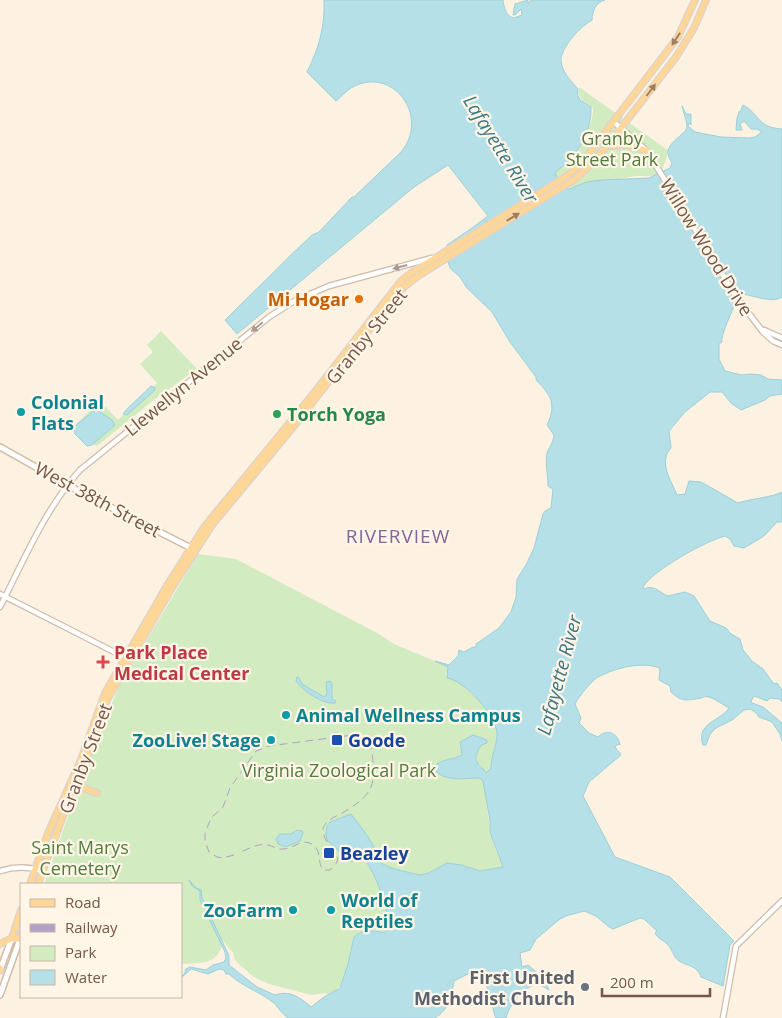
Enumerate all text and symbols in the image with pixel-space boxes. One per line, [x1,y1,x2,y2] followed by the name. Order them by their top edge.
[671,32,681,45] one-way arrow
[646,83,657,96] one-way arrow
[457,90,545,209] water label: Lafayette River
[566,126,659,171] park label: Granby Street Park
[655,174,759,320] street label: Willow Wood Drive
[506,213,519,222] one-way arrow
[392,263,407,271] one-way arrow
[320,283,412,389] street label: Granby Street
[268,287,349,311] place label: Mi Hogar
[353,293,365,305] marker: Mi Hogar
[250,321,263,332] one-way arrow
[119,331,247,441] street label: Llewellyn Avenue
[31,390,104,435] place label: Colonial Flats
[287,402,386,426] place label: Torch Yoga
[15,406,27,418] marker: Colonial Flats
[271,408,283,420] marker: Torch Yoga
[31,456,165,542] street label: West 38th Street
[346,523,450,549] district label: RIVERVIEW
[531,611,588,738] water label: Lafayette River
[114,640,249,685] place label: Park Place Medical Center
[96,655,110,669] marker: Park Place Medical Center
[53,699,117,817] street label: Granby Street
[296,703,521,727] place label: Animal Wellness Campus
[280,709,292,721] marker: Animal Wellness Campus
[133,728,261,752] place label: ZooLive! Stage
[348,728,405,752] place label: Goode
[330,733,344,747] marker: Goode
[265,734,277,746] marker: ZooLive! Stage
[242,758,437,782] park label: Virginia Zoological Park
[31,835,129,880] park label: Saint Marys Cemetery
[340,841,410,865] place label: Beazley
[322,846,336,860] marker: Beazley
[20,883,182,998] legend
[341,888,418,933] place label: World of Reptiles
[65,892,101,912] text: Road
[204,898,283,922] place label: ZooFarm
[287,904,299,916] marker: ZooFarm
[325,904,337,916] marker: World of Reptiles
[65,917,118,937] text: Railway
[65,942,96,962] text: Park
[414,965,575,1010] place label: First United Methodist Church
[602,966,710,998] scale bar
[65,967,107,987] text: Water
[610,972,654,992] text: 200 m
[579,981,591,993] marker: First United Methodist Church

